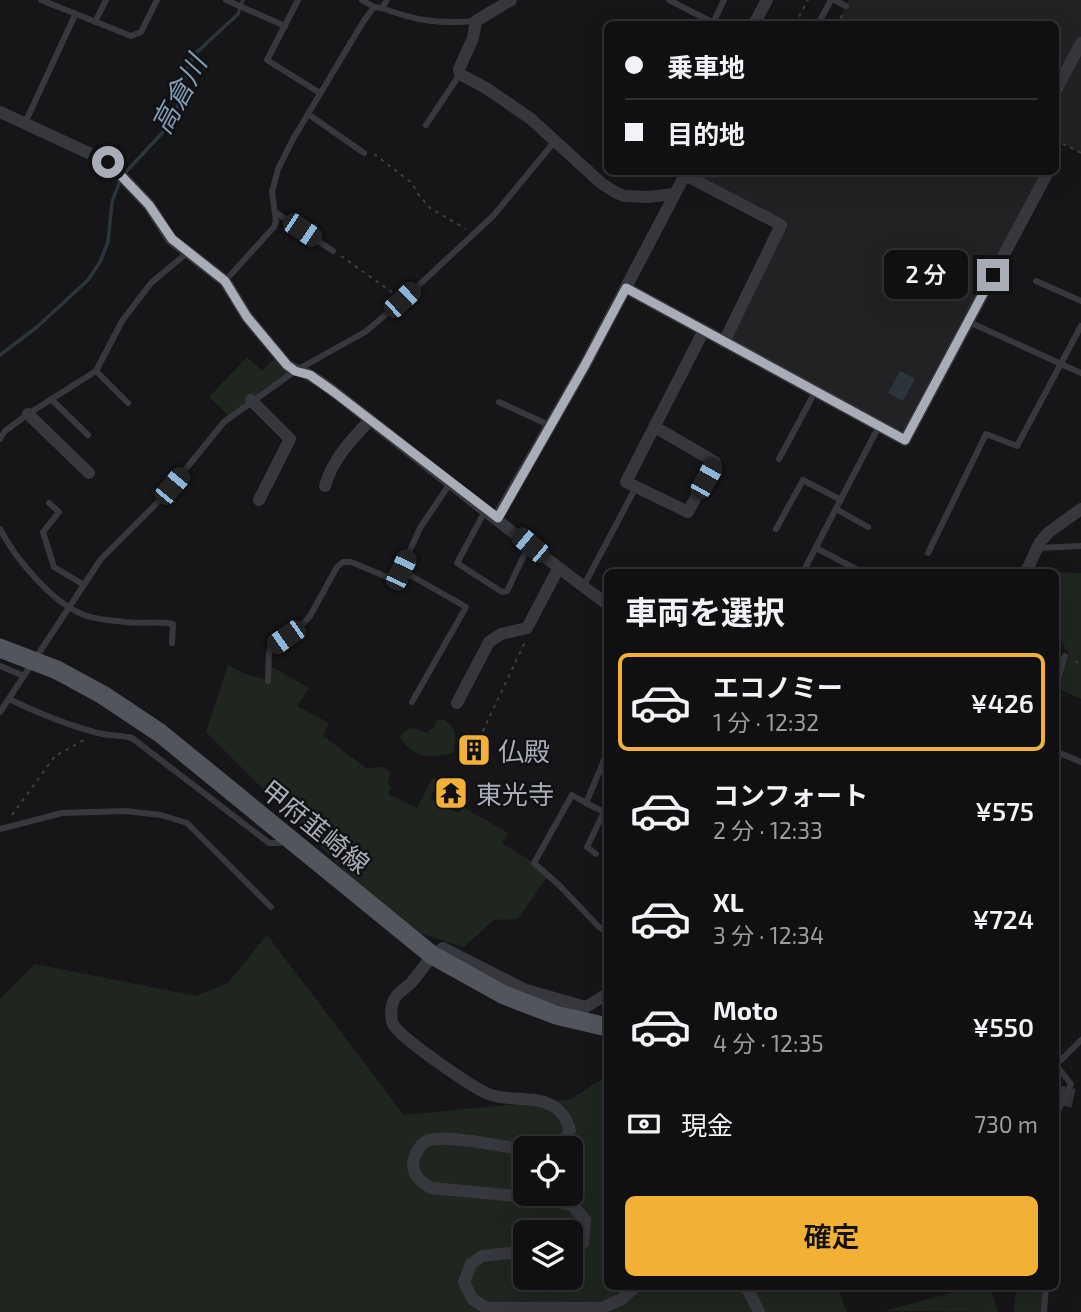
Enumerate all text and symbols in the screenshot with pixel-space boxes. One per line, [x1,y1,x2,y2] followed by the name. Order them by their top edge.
[143,46,214,139] water label: 高倉川
[667,51,745,82] text: 乗車地
[667,118,745,149] text: 目的地
[92,146,124,178] route start
[279,210,326,250] car
[884,250,968,300] callout: 2 分
[977,259,1009,291] route end
[905,260,947,288] text: 2 分
[380,278,425,322] car
[687,456,726,502] car
[151,463,194,509] car
[508,523,553,567] car
[383,547,420,593] car
[625,592,785,630] text: 車両を選択
[263,616,310,658] car
[629,671,692,734] icon: car
[713,671,843,702] text: エコノミー
[971,687,1034,718] text: ¥426
[713,708,819,736] text: 1 分 · 12:32
[455,731,493,769] building icon: 仏殿
[498,735,550,766] place label: 仏殿
[256,773,376,879] street label: 甲府韮崎線
[432,774,470,812] temple icon: 東光寺
[476,778,554,809] place label: 東光寺
[629,779,692,842] icon: car
[713,779,868,810] text: コンフォート
[975,795,1034,826] text: ¥575
[713,816,823,844] text: 2 分 · 12:33
[713,886,744,917] text: XL
[629,887,692,950] icon: car
[972,903,1034,934] text: ¥724
[713,921,824,949] text: 3 分 · 12:34
[713,994,778,1025] text: Moto
[629,995,692,1058] icon: car
[973,1011,1034,1042] text: ¥550
[713,1029,824,1057] text: 4 分 · 12:35
[625,1105,663,1143] icon: cash
[681,1109,733,1140] text: 現金
[974,1110,1038,1138] text: 730 m
[513,1136,583,1290] map controls
[513,1136,583,1206] button: locate
[625,1196,1038,1276] button: 確定
[513,1220,583,1290] button: layers

